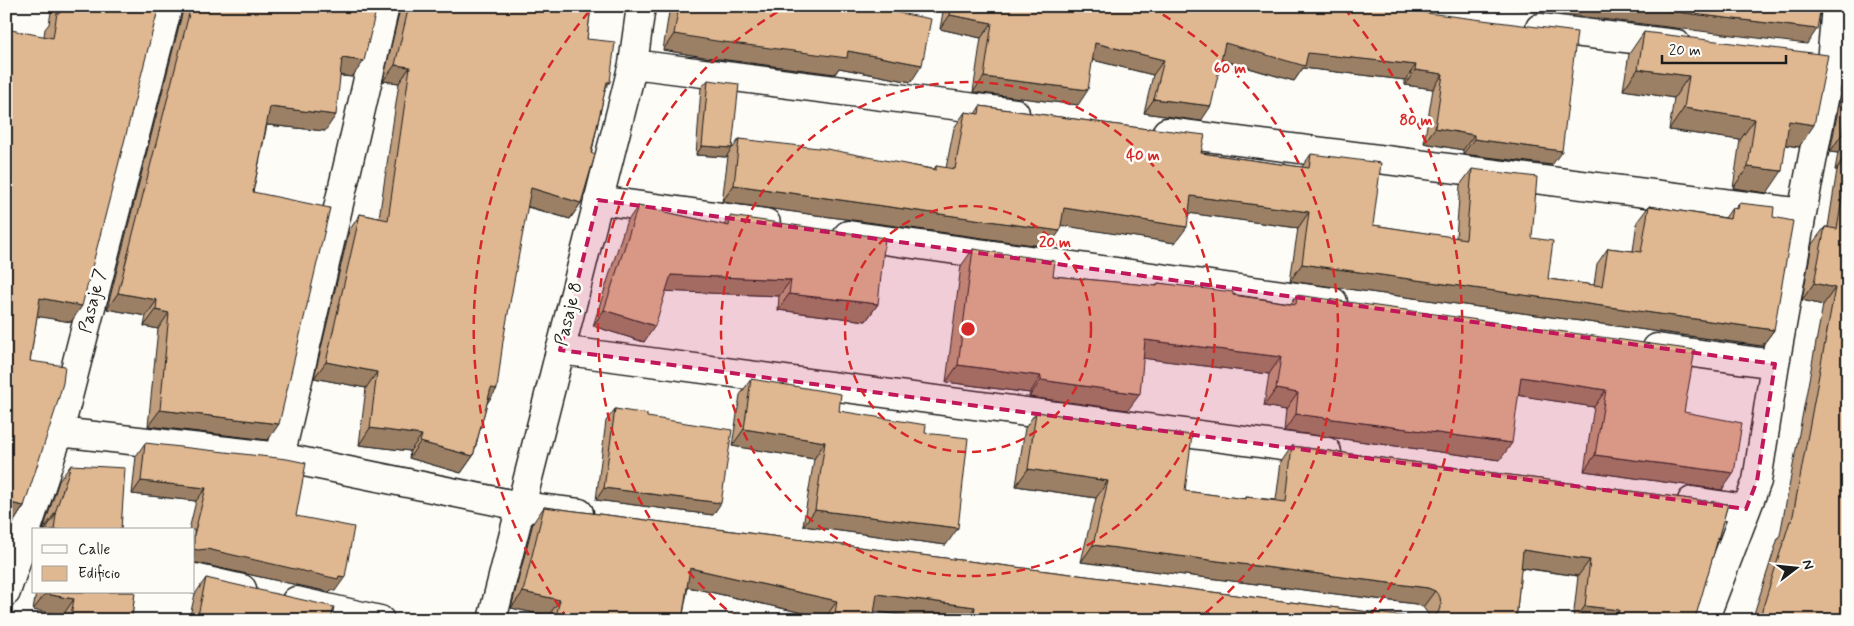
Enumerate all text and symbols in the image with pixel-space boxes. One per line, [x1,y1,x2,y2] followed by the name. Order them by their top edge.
[1662,32,1785,64] scale bar
[1669,41,1701,61] text: 20 m
[1214,59,1246,79] text: 60 m
[1399,111,1433,131] text: 80 m
[1126,146,1160,166] text: 40 m
[1039,233,1071,253] text: 20 m
[73,266,113,336] street label: Pasaje 7
[550,280,588,348] street label: Pasaje 8
[959,320,977,338] centre of rings
[32,528,195,594] legend
[78,540,110,560] text: Calle
[1772,544,1822,594] north arrow
[1798,558,1817,572] text: N
[78,564,120,584] text: Edificio

